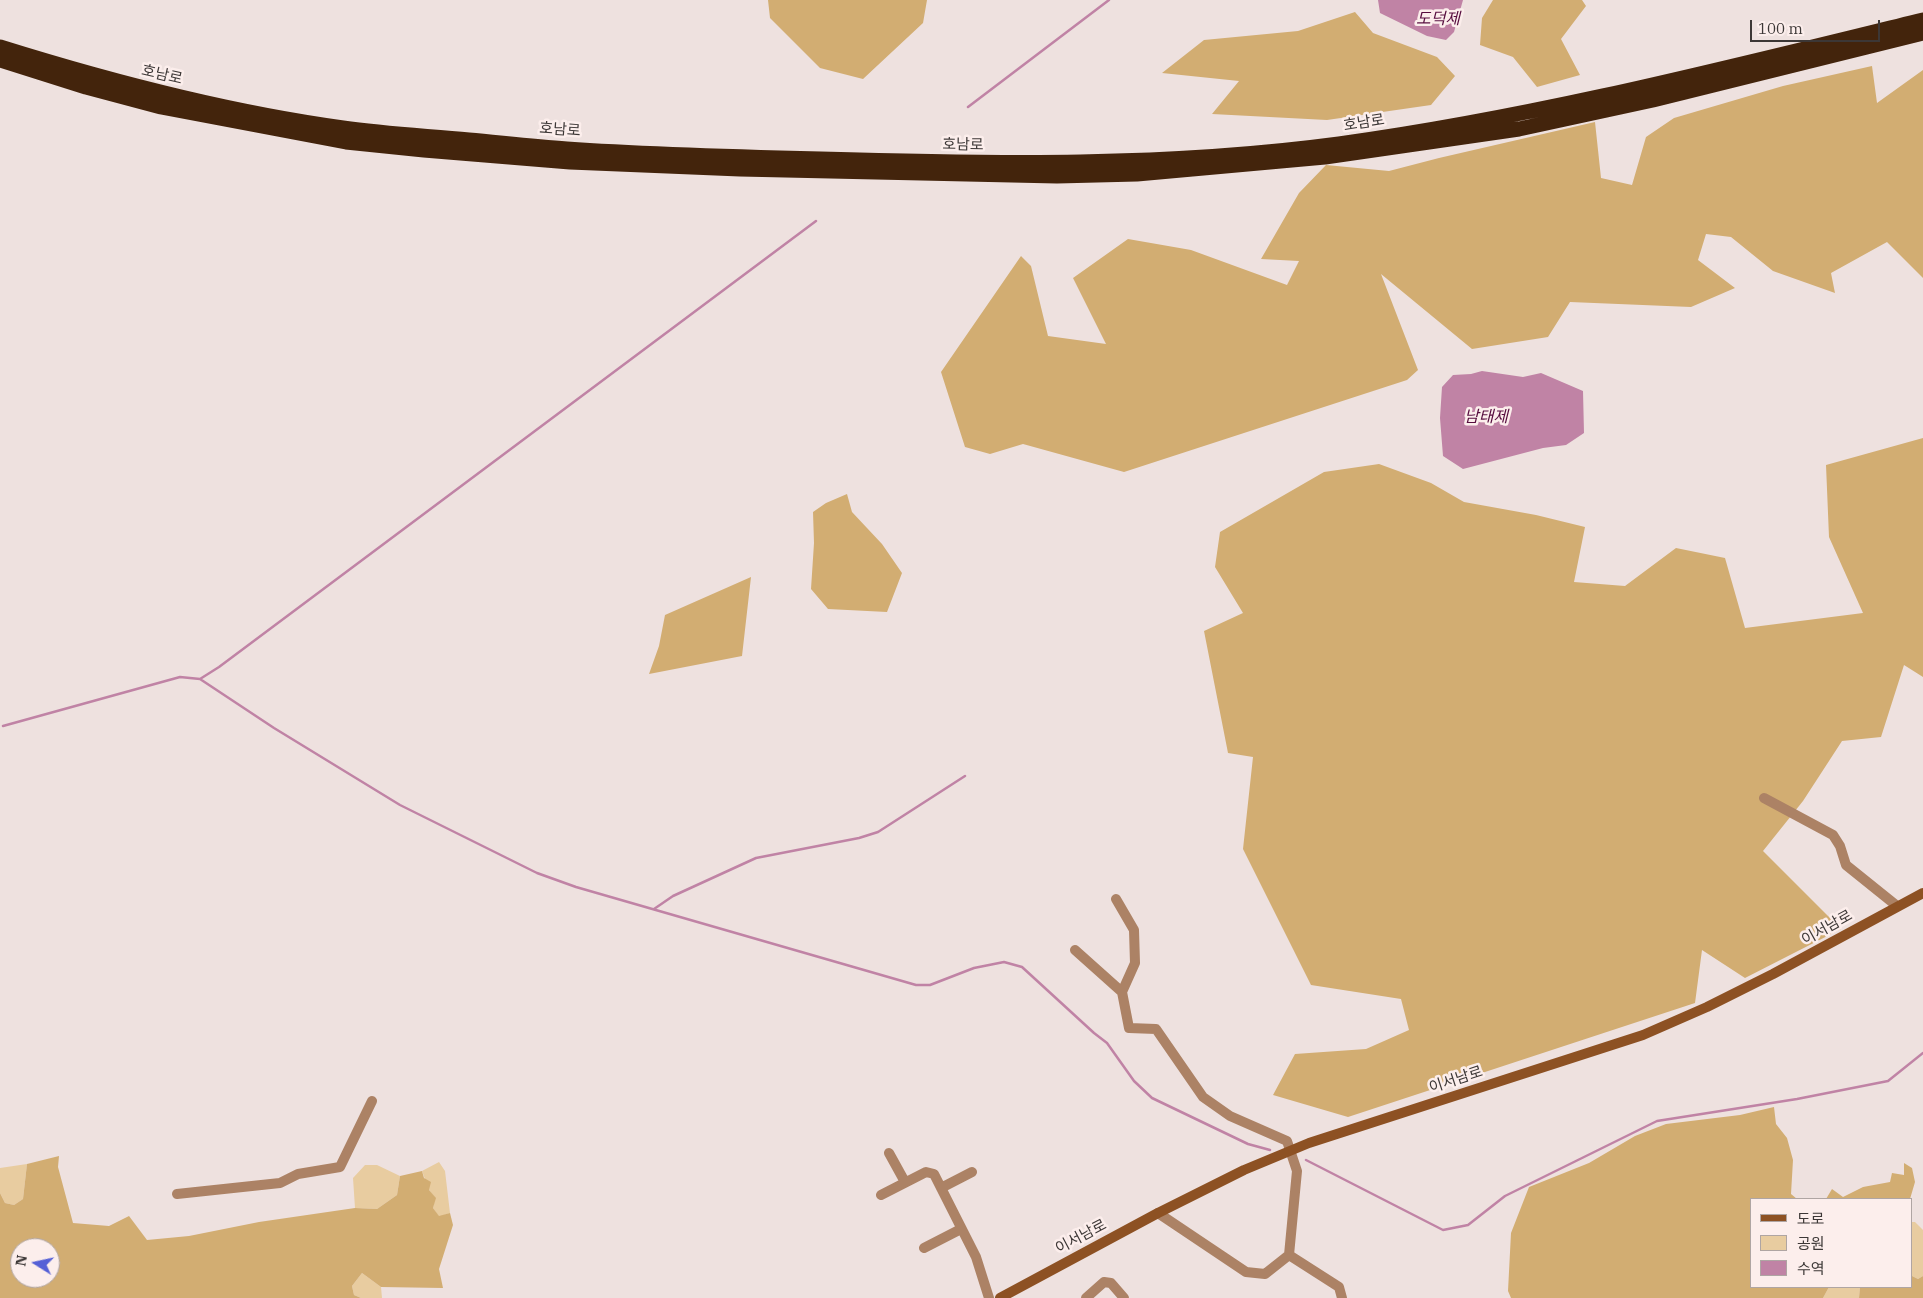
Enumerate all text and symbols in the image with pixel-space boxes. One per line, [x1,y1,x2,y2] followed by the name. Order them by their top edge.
[1416,9,1460,29] water label: 도덕제
[1753,10,1883,42] scale bar
[1758,19,1803,38] text: 100 m
[140,62,184,88] street label: 호남로
[1342,111,1386,135] street label: 호남로
[539,120,581,140] street label: 호남로
[942,136,984,154] street label: 호남로
[1464,407,1508,427] water label: 남태제
[1798,907,1856,949] street label: 이서남로
[1427,1063,1485,1097] street label: 이서남로
[1750,1198,1913,1288] legend
[1797,1209,1825,1228] text: 도로
[1052,1216,1110,1258] street label: 이서남로
[1797,1234,1825,1253] text: 공원
[10,1238,60,1288] north arrow
[11,1254,31,1268] text: N
[1797,1259,1825,1278] text: 수역

